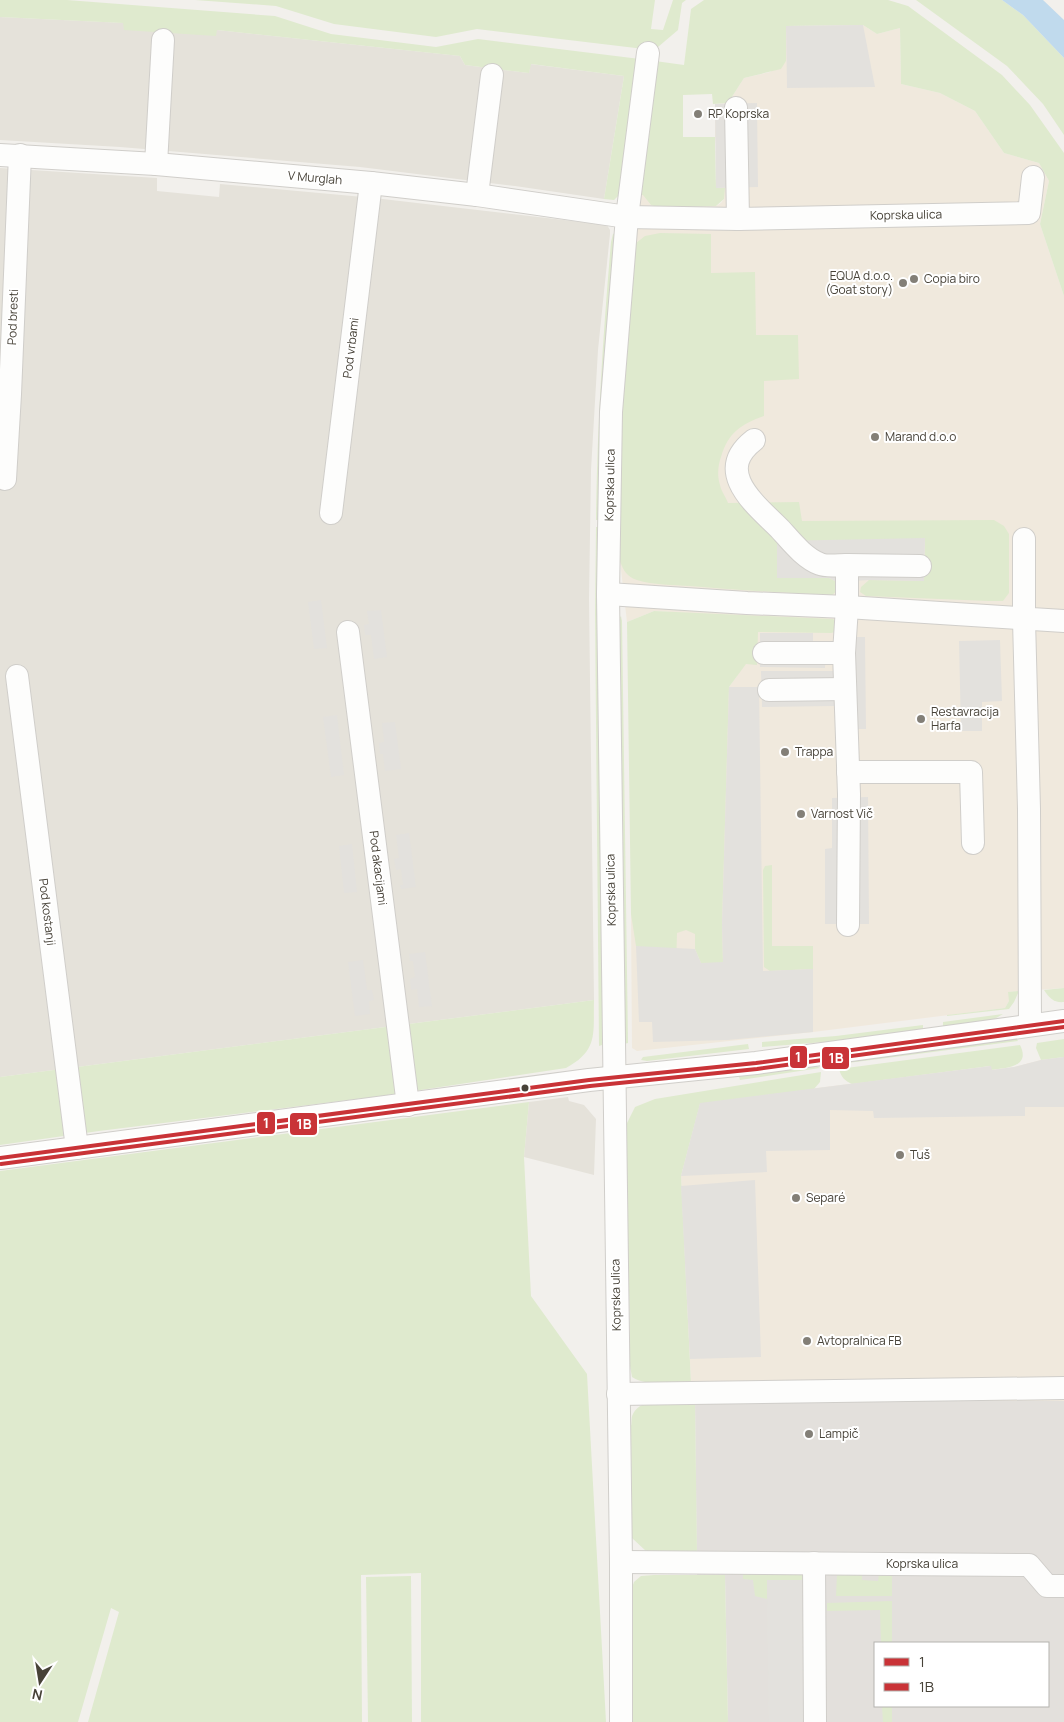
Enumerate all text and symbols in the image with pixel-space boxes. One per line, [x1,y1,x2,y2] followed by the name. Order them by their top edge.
[708,105,769,122] place label: RP Koprska
[692,108,704,120] marker: RP Koprska
[287,167,343,188] street label: V Murglah
[870,205,942,224] street label: Koprska ulica
[825,267,893,298] place label: EQUA d.o.o. (Goat story)
[924,270,980,287] place label: Copia biro
[908,273,920,285] marker: Copia biro
[897,277,909,289] marker: EQUA d.o.o. (Goat story)
[3,289,22,345] street label: Pod bresti
[338,317,363,379] street label: Pod vrbami
[885,428,956,445] place label: Marand d.o.o
[869,431,881,443] marker: Marand d.o.o
[600,449,619,521] street label: Koprska ulica
[931,703,999,734] place label: Restavracija Harfa
[915,713,927,725] marker: Restavracija Harfa
[795,743,833,760] place label: Trappa
[779,746,791,758] marker: Trappa
[811,805,873,822] place label: Varnost Vič
[795,808,807,820] marker: Varnost Vič
[365,830,392,906] street label: Pod akacijami
[601,854,620,926] street label: Koprska ulica
[35,877,60,946] street label: Pod kostanji
[789,1045,808,1069] line badge: 1
[821,1046,850,1070] line badge: 1B
[795,1047,801,1066] text: 1
[829,1048,844,1067] text: 1B
[520,1083,530,1093] unlabelled marker
[256,1111,276,1135] line badge: 1
[289,1112,318,1136] line badge: 1B
[263,1113,269,1132] text: 1
[297,1114,312,1133] text: 1B
[910,1146,930,1163] place label: Tuš
[894,1149,906,1161] marker: Tuš
[806,1189,845,1206] place label: Separé
[790,1192,802,1204] marker: Separé
[606,1259,625,1331] street label: Koprska ulica
[817,1332,902,1349] place label: Avtopralnica FB
[801,1335,813,1347] marker: Avtopralnica FB
[819,1425,859,1442] place label: Lampič
[803,1428,815,1440] marker: Lampič
[886,1555,958,1572] street label: Koprska ulica
[874,1642,1049,1707] legend
[919,1651,925,1672] text: 1
[15,1657,65,1707] north arrow
[919,1676,934,1697] text: 1B
[30,1685,44,1706] text: N

